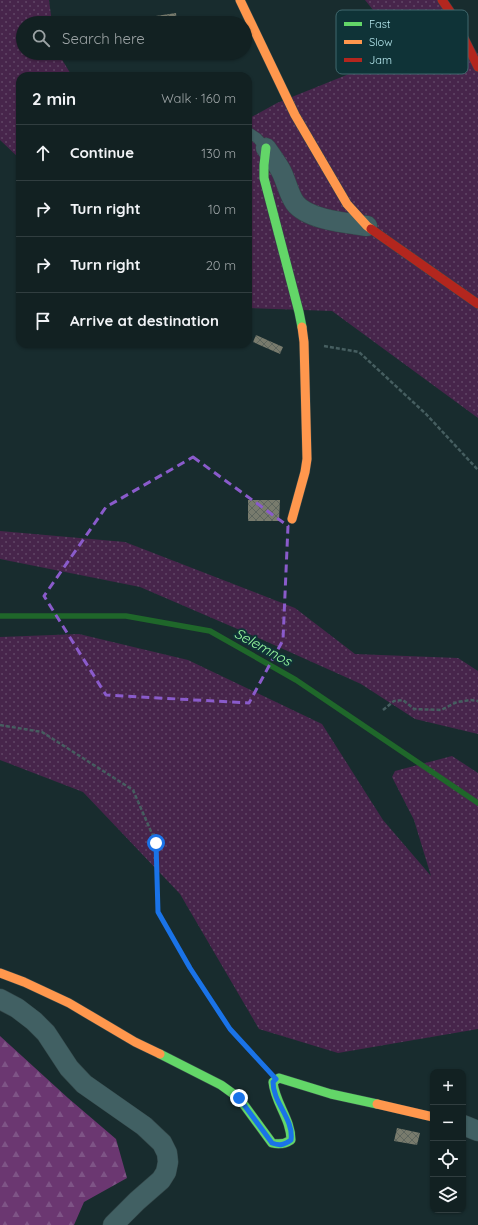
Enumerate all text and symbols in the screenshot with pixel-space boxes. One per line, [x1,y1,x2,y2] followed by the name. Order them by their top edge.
[336,10,468,74] legend
[16,16,252,60] search box
[369,17,391,31] text: Fast
[30,27,52,49] icon: search
[62,29,145,48] text: Search here
[369,35,393,49] text: Slow
[369,53,392,67] text: Jam
[32,88,76,109] text: 2 min
[161,90,236,106] text: Walk · 160 m
[32,142,54,164] icon: ahead
[70,143,134,162] text: Continue
[201,145,236,161] text: 130 m
[32,198,54,220] icon: right
[70,199,141,218] text: Turn right
[208,201,236,217] text: 10 m
[32,254,54,276] icon: right
[70,255,141,274] text: Turn right
[206,257,236,273] text: 20 m
[32,310,54,332] icon: arrive
[70,311,219,330] text: Arrive at destination
[231,624,296,671] water label: Selemnos
[147,834,165,852] route start
[430,1069,466,1213] map controls
[430,1069,466,1105] button: +
[230,1089,248,1107] route end
[430,1105,466,1141] button: −
[430,1141,466,1177] button: locate
[430,1177,466,1213] button: layers

